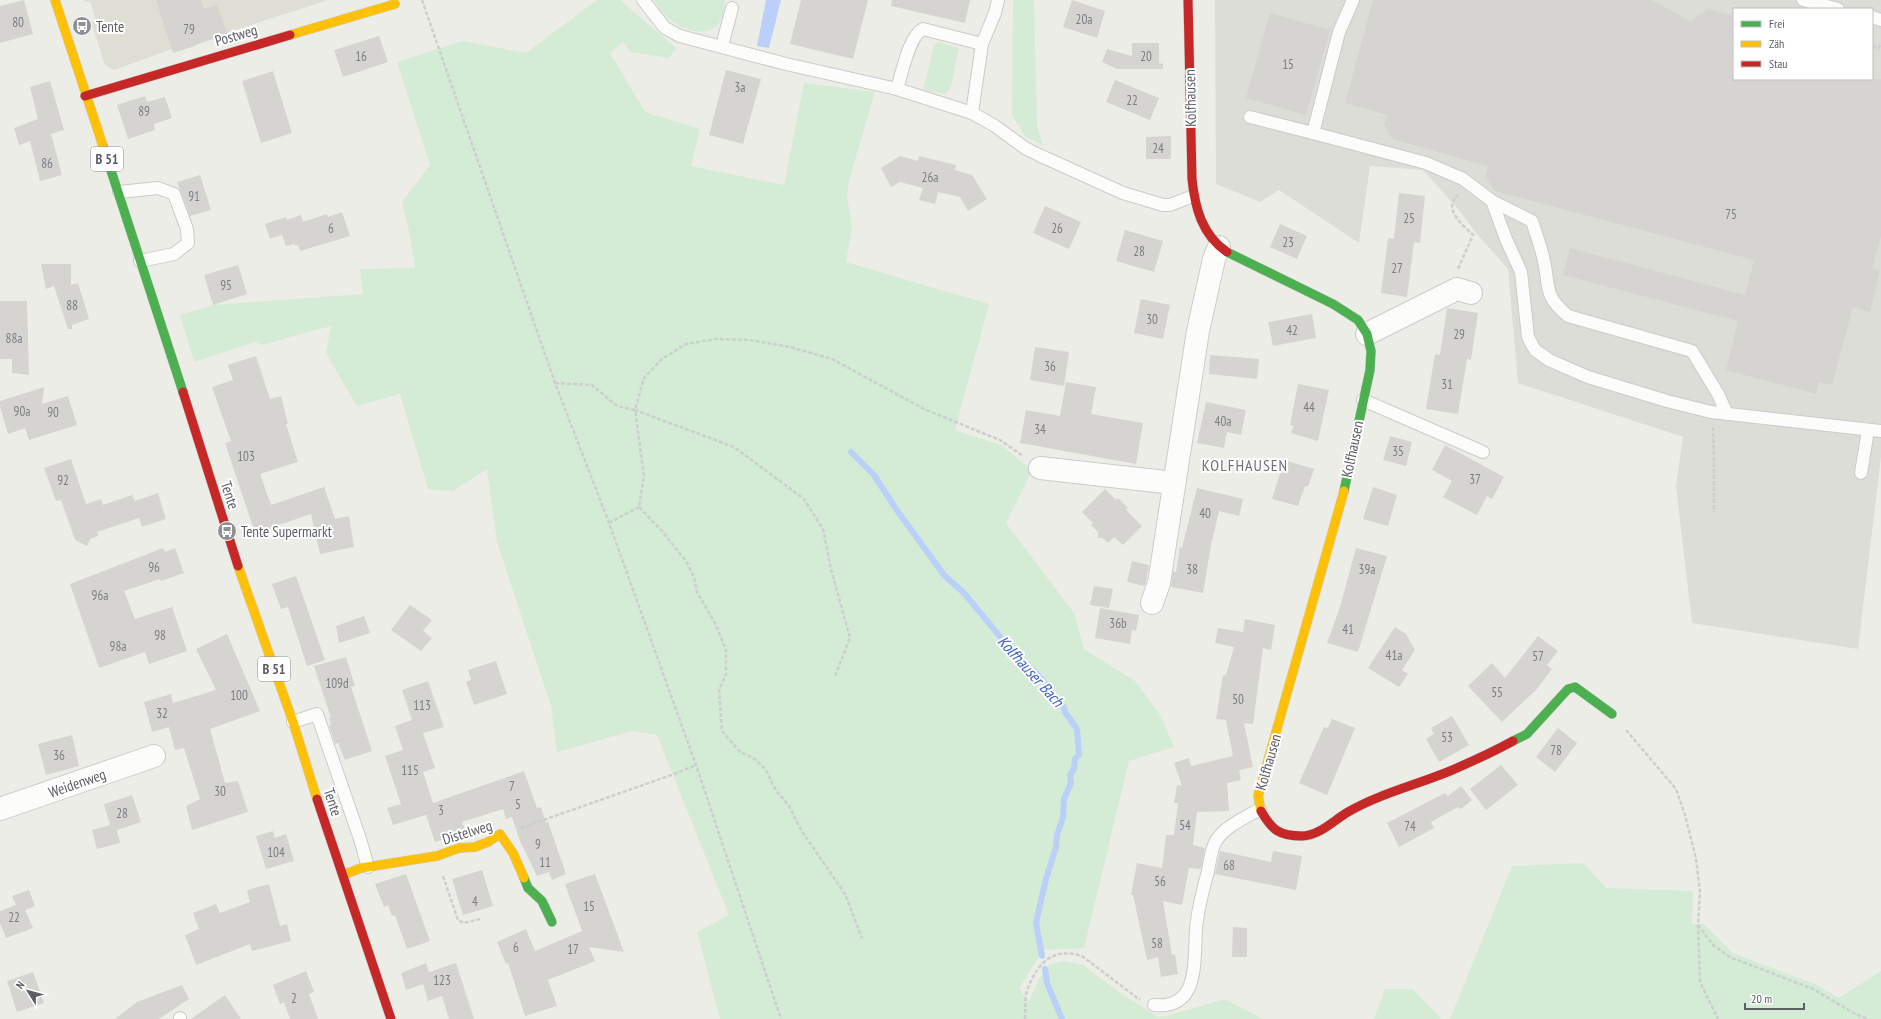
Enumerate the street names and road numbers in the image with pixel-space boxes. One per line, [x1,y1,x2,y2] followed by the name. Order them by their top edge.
[213,20,259,50] street label: Postweg
[1180,69,1200,127] street label: Kolfhausen
[91,147,123,171] road number: B 51
[1337,419,1367,479] street label: Kolfhausen
[217,479,243,511] street label: Tente
[258,657,290,681] road number: B 51
[1251,732,1285,792] street label: Kolfhausen
[46,764,108,802] street label: Weidenweg
[320,786,346,818] street label: Tente
[440,815,494,849] street label: Distelweg

